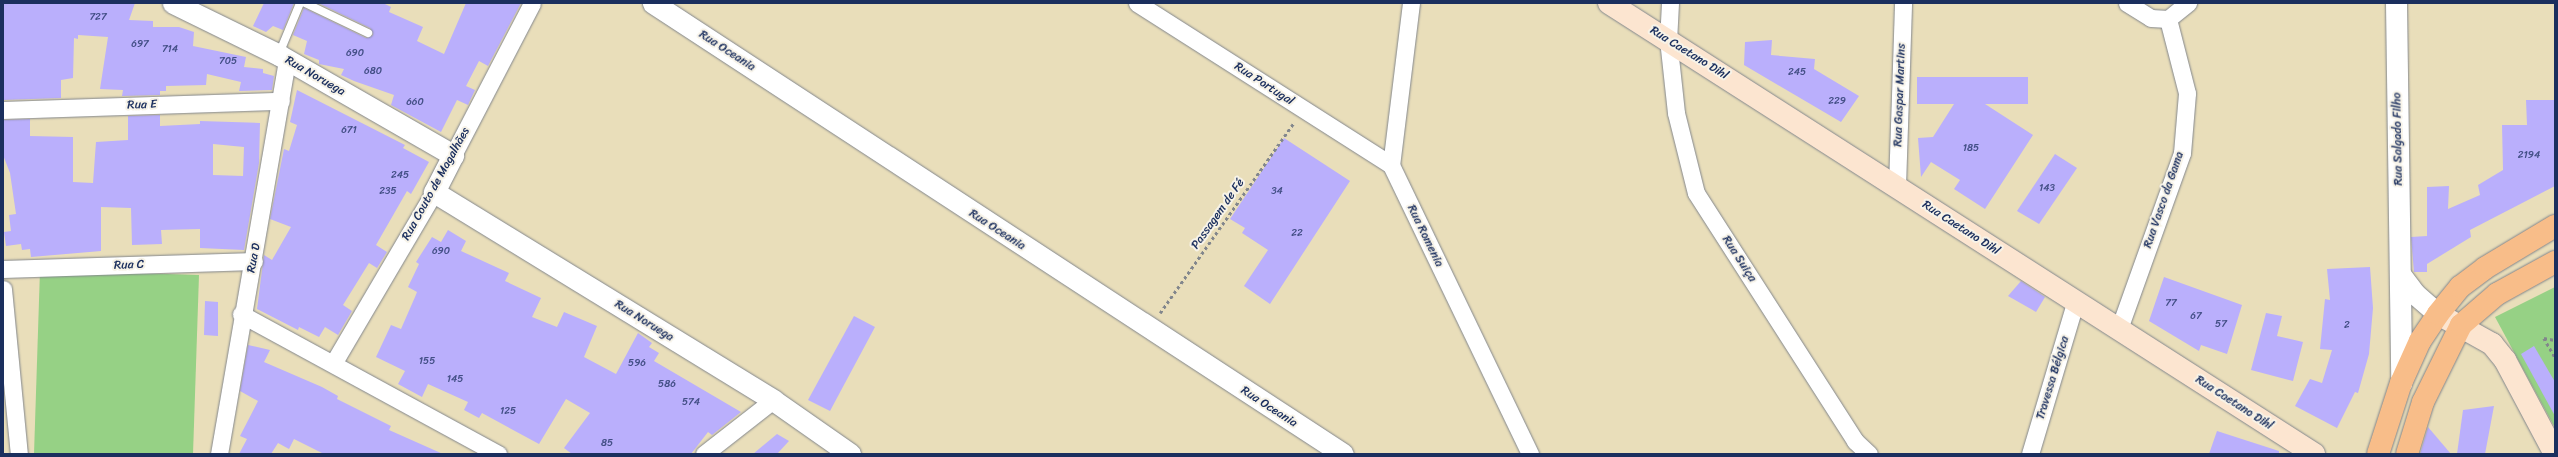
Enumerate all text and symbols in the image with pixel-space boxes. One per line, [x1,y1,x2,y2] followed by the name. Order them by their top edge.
[89,12,107,24] house number: 727
[1647,23,1731,83] street label: Rua Caetano Dihl
[696,27,758,75] street label: Rua Oceania
[131,39,149,51] house number: 697
[1891,43,1909,147] street label: Rua Gaspar Martins
[162,44,178,56] house number: 714
[346,48,364,60] house number: 690
[283,53,347,99] street label: Rua Noruega
[219,56,237,68] house number: 705
[1231,59,1297,109] street label: Rua Portugal
[364,66,382,78] house number: 680
[1788,67,1806,79] house number: 245
[2390,92,2406,186] street label: Rua Salgado Filho
[1828,96,1846,108] house number: 229
[127,97,157,113] street label: Rua E
[406,97,424,109] house number: 660
[341,125,357,137] house number: 671
[399,125,473,243] street label: Rua Couto de Magalhães
[1963,143,1979,155] house number: 185
[2141,150,2187,250] street label: Rua Vasco da Gama
[2518,150,2540,162] house number: 2194
[391,170,409,182] house number: 245
[1188,176,1248,252] street label: Passagem de Fé
[2039,183,2055,195] house number: 143
[379,186,397,198] house number: 235
[1271,186,1283,198] house number: 34
[1919,198,2003,258] street label: Rua Caetano Dihl
[1404,203,1446,269] street label: Rua Romenia
[966,206,1028,254] street label: Rua Oceania
[1291,228,1303,240] house number: 22
[1719,233,1759,285] street label: Rua Suiça
[244,242,264,274] street label: Rua D
[432,246,450,258] house number: 690
[114,257,144,273] street label: Rua C
[612,297,676,345] street label: Rua Noruega
[2165,298,2177,310] house number: 77
[2190,311,2202,323] house number: 67
[2215,319,2227,331] house number: 57
[2344,320,2350,332] house number: 2
[2033,335,2073,421] street label: Travessa Bélgica
[419,356,435,368] house number: 155
[628,358,646,370] house number: 596
[2192,373,2276,433] street label: Rua Caetano Dihl
[447,374,463,386] house number: 145
[658,379,676,391] house number: 586
[1238,383,1300,431] street label: Rua Oceania
[682,397,700,409] house number: 574
[500,406,516,418] house number: 125
[601,438,613,450] house number: 85

